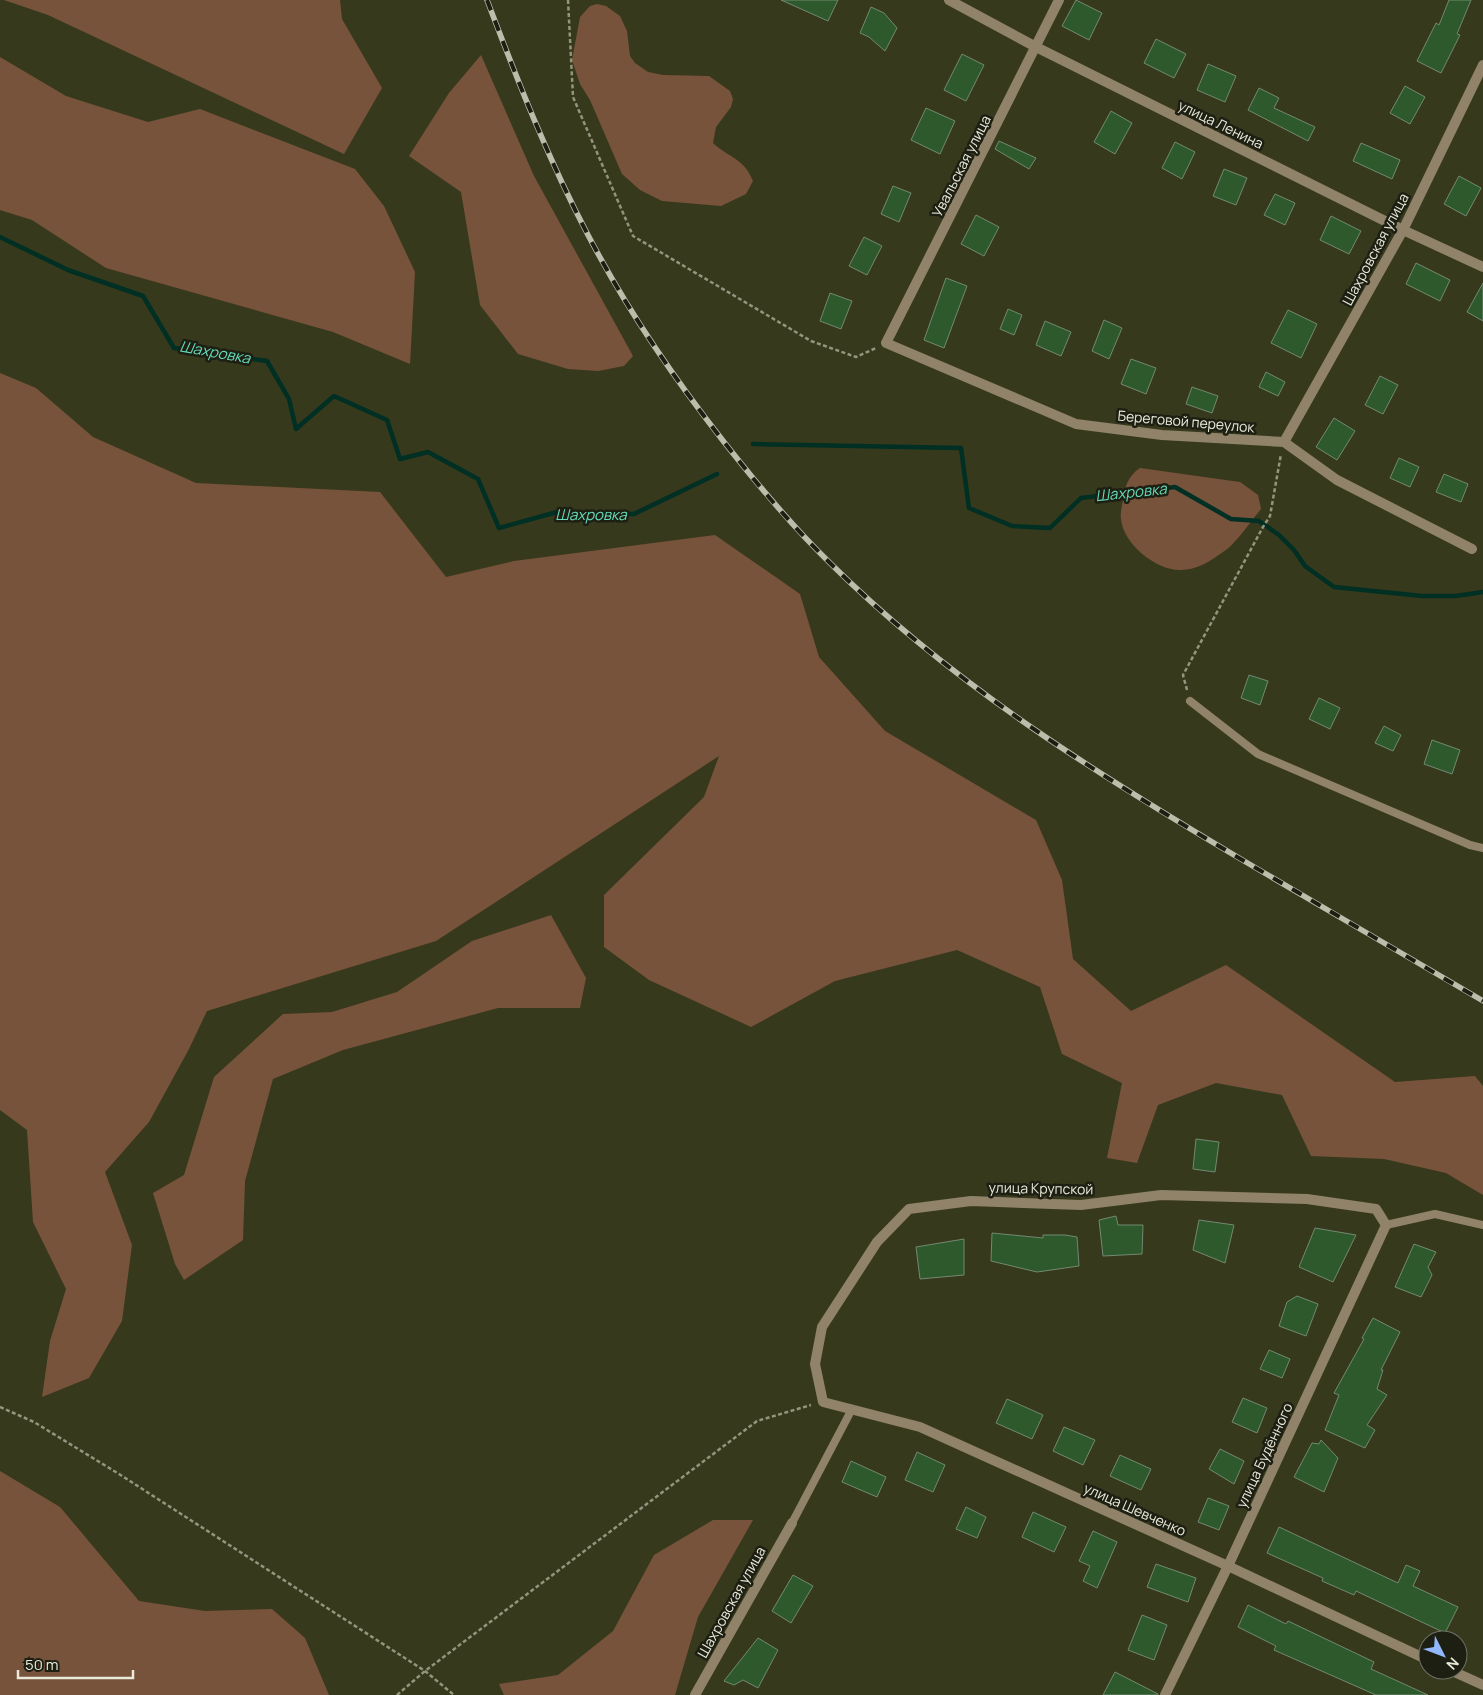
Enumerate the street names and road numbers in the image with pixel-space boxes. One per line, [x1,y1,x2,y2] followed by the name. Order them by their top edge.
[1175,95,1267,153] street label: улица Ленина
[927,112,995,220] street label: Увальская улица
[1337,190,1413,308] street label: Шахровская улица
[1117,406,1256,437] street label: Береговой переулок
[988,1178,1094,1198] street label: улица Крупской
[1231,1399,1297,1511] street label: улица Будённого
[1081,1478,1189,1540] street label: улица Шевченко
[693,1543,769,1661] street label: Шахровская улица

